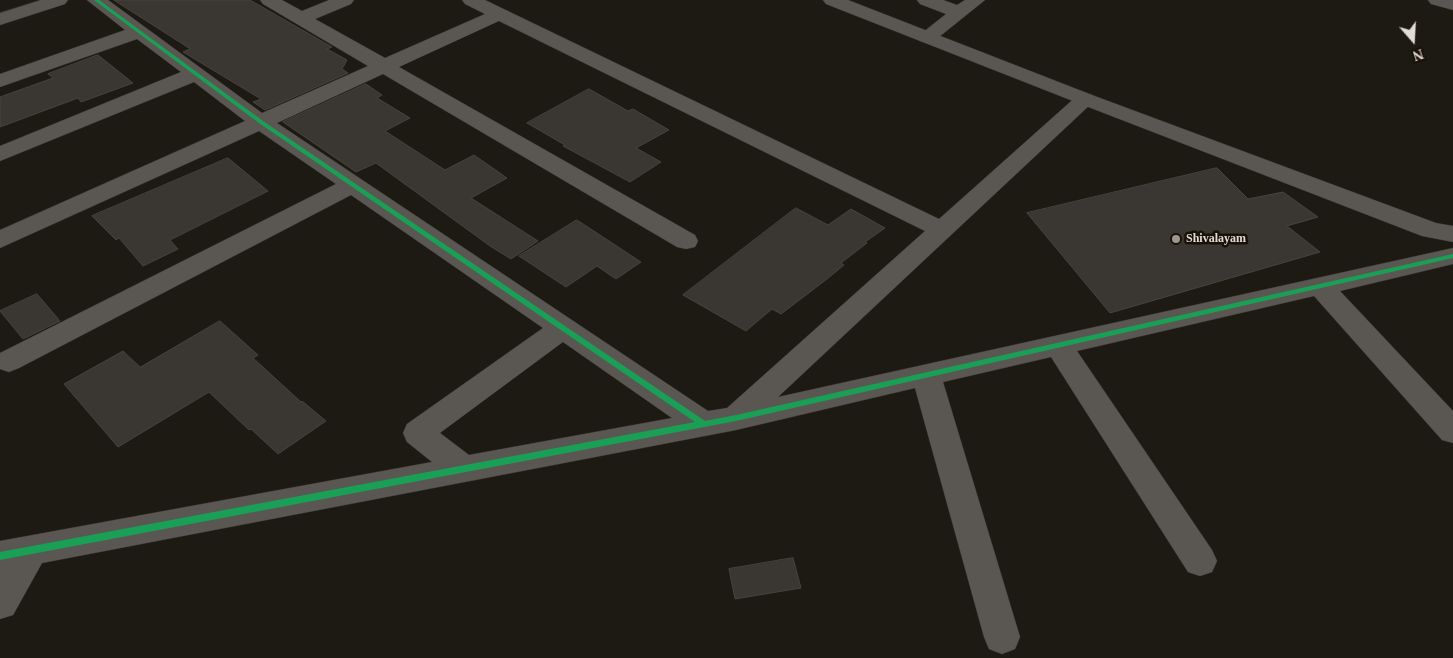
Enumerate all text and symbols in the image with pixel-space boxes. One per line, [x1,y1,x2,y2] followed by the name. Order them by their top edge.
[1388,15,1438,65] north arrow
[1411,46,1425,63] text: N
[1186,232,1246,246] place label: Shivalayam
[1170,233,1182,245] marker: Shivalayam

